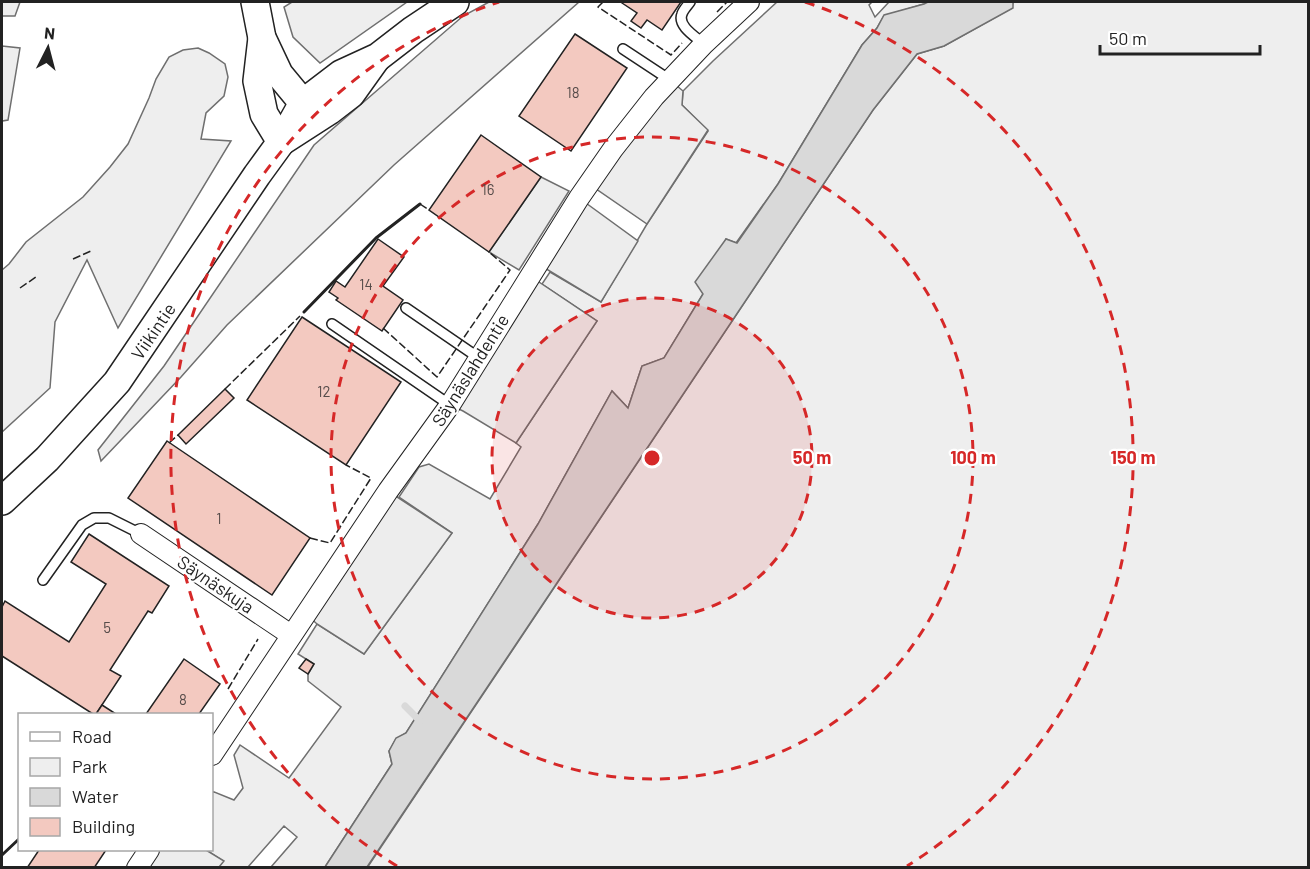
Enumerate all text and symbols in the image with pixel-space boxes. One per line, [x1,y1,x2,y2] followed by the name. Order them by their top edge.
[18,18,78,78] north arrow
[1100,18,1260,56] scale bar
[43,23,56,43] text: N
[1109,27,1147,49] text: 50 m
[566,83,580,101] house number: 18
[482,180,494,198] house number: 16
[359,275,373,293] house number: 14
[126,298,180,364] street label: Viikintie
[427,310,513,430] street label: Säynäslahdentie
[317,382,331,400] house number: 12
[793,446,831,468] text: 50 m
[950,446,996,468] text: 100 m
[1111,446,1155,468] text: 150 m
[642,448,662,468] centre of rings
[216,509,222,527] house number: 1
[174,550,258,618] street label: Säynäskuja
[103,618,111,636] house number: 5
[179,690,187,708] house number: 8
[18,713,213,851] legend
[72,725,112,747] text: Road
[72,755,107,777] text: Park
[72,785,119,807] text: Water
[72,815,135,837] text: Building

